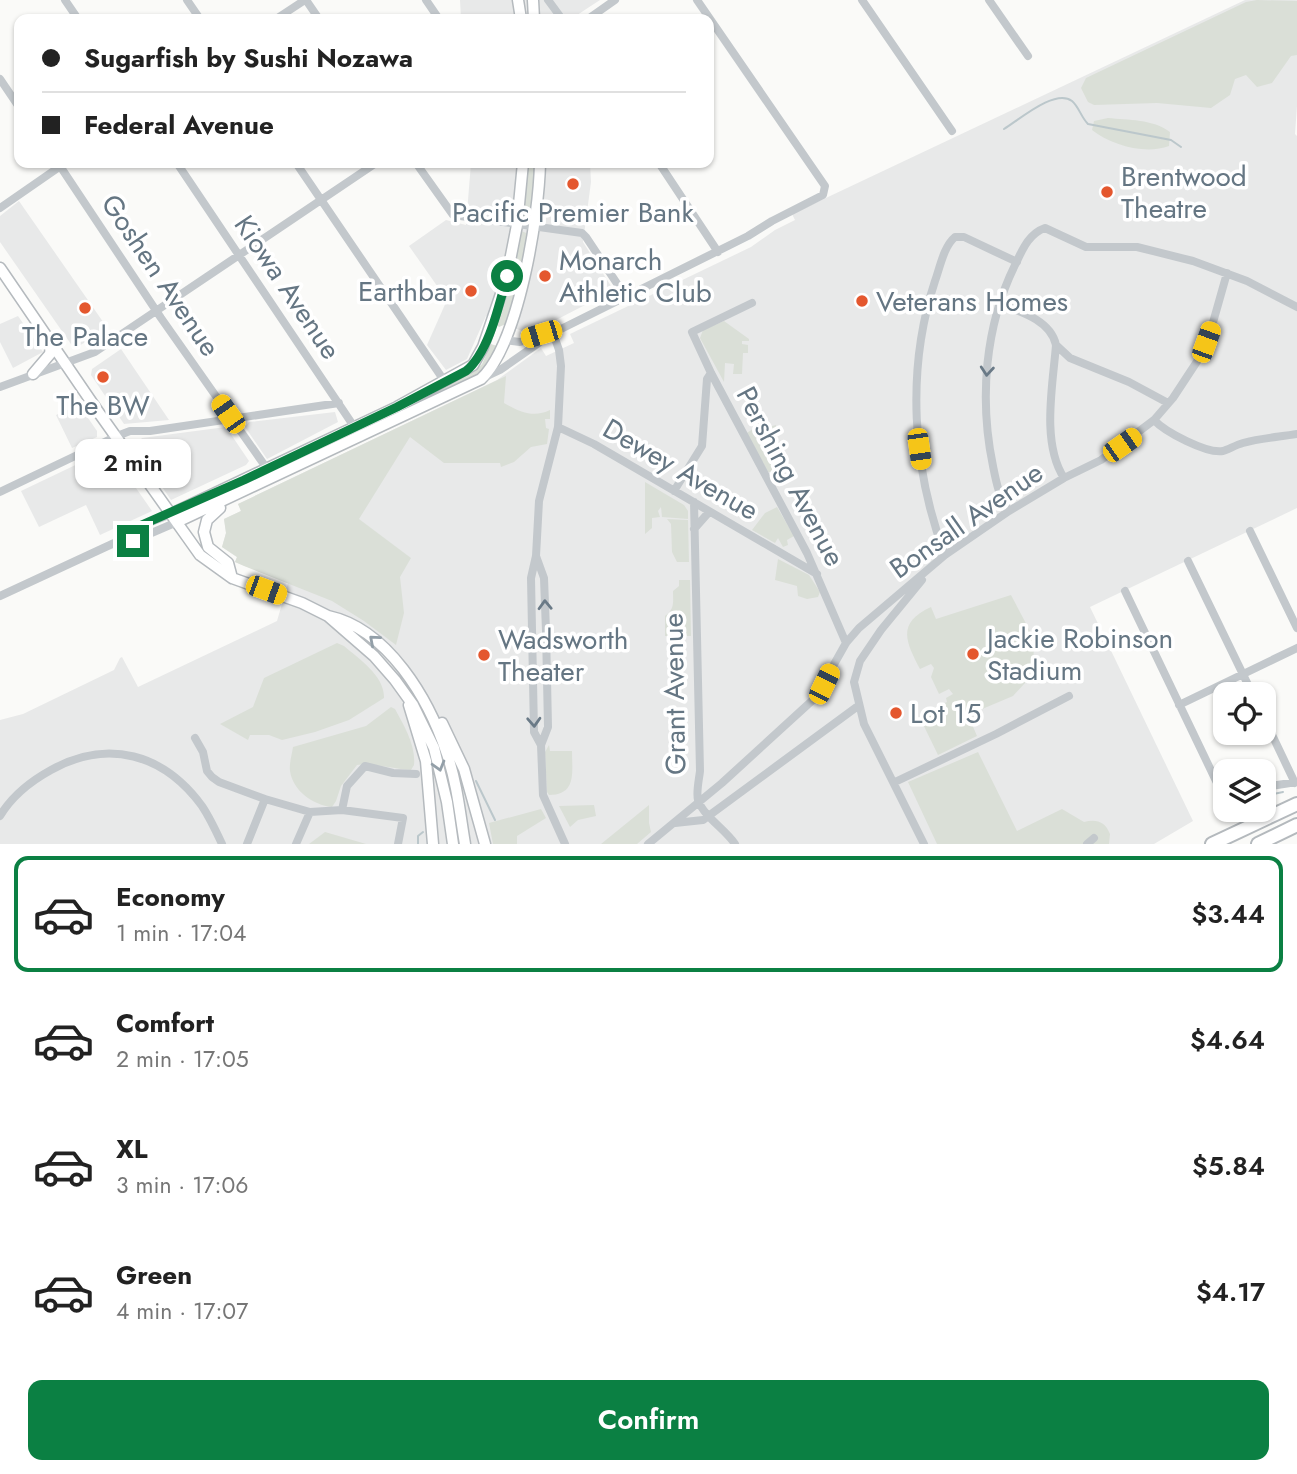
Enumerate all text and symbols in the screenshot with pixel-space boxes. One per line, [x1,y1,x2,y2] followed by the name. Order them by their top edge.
[84,39,413,77] text: Sugarfish by Sushi Nozawa
[84,106,274,144] text: Federal Avenue
[1121,156,1247,229] place label: Brentwood Theatre
[565,176,581,192] marker: Pacific Premier Bank
[1099,184,1115,200] marker: Brentwood Theatre
[91,186,230,365] street label: Goshen Avenue
[452,192,695,233] place label: Pacific Premier Bank
[224,207,351,368] street label: Kiowa Avenue
[559,240,712,313] place label: Monarch Athletic Club
[491,260,523,292] route start
[537,268,553,284] marker: Monarch Athletic Club
[358,271,457,312] place label: Earthbar
[876,281,1068,322] place label: Veterans Homes
[463,283,479,299] marker: Earthbar
[854,293,870,309] marker: Veterans Homes
[77,300,93,316] marker: The Palace
[22,316,148,357] place label: The Palace
[518,318,565,350] car
[1189,319,1224,365] car
[980,366,995,377] one-way arrow
[95,369,111,385] marker: The BW
[726,379,855,573] street label: Pershing Avenue
[56,385,150,426] place label: The BW
[208,391,249,437] car
[595,408,766,531] street label: Dewey Avenue
[1099,424,1146,466] car
[906,427,933,471] car
[75,440,191,489] callout: 2 min
[103,446,163,480] text: 2 min
[881,452,1051,589] street label: Bonsall Avenue
[117,525,149,557] route end
[243,573,290,607] car
[538,599,553,610] one-way arrow
[653,613,696,775] street label: Grant Avenue
[983,618,1173,691] place label: Jackie Robinson Stadium
[498,619,628,692] place label: Wadsworth Theater
[369,636,382,648] one-way arrow
[965,646,981,662] marker: Jackie Robinson Stadium
[476,647,492,663] marker: Wadsworth Theater
[806,661,843,707] car
[1213,682,1276,822] map controls
[1213,682,1276,745] button: locate
[910,693,981,734] place label: Lot 15
[888,705,904,721] marker: Lot 15
[527,717,542,728] one-way arrow
[1213,759,1276,822] button: layers
[431,760,445,772] one-way arrow
[116,878,225,916] text: Economy
[32,883,95,946] icon: car
[1191,895,1265,933] text: $3.44
[116,916,246,950] text: 1 min · 17:04
[116,1004,214,1042] text: Comfort
[32,1009,95,1072] icon: car
[1190,1021,1265,1059] text: $4.64
[116,1042,249,1076] text: 2 min · 17:05
[116,1130,148,1168] text: XL
[32,1135,95,1198] icon: car
[1192,1147,1265,1185] text: $5.84
[116,1168,249,1202] text: 3 min · 17:06
[116,1256,192,1294] text: Green
[32,1261,95,1324] icon: car
[1196,1273,1265,1311] text: $4.17
[116,1294,248,1328] text: 4 min · 17:07
[28,1380,1269,1460] button: Confirm

